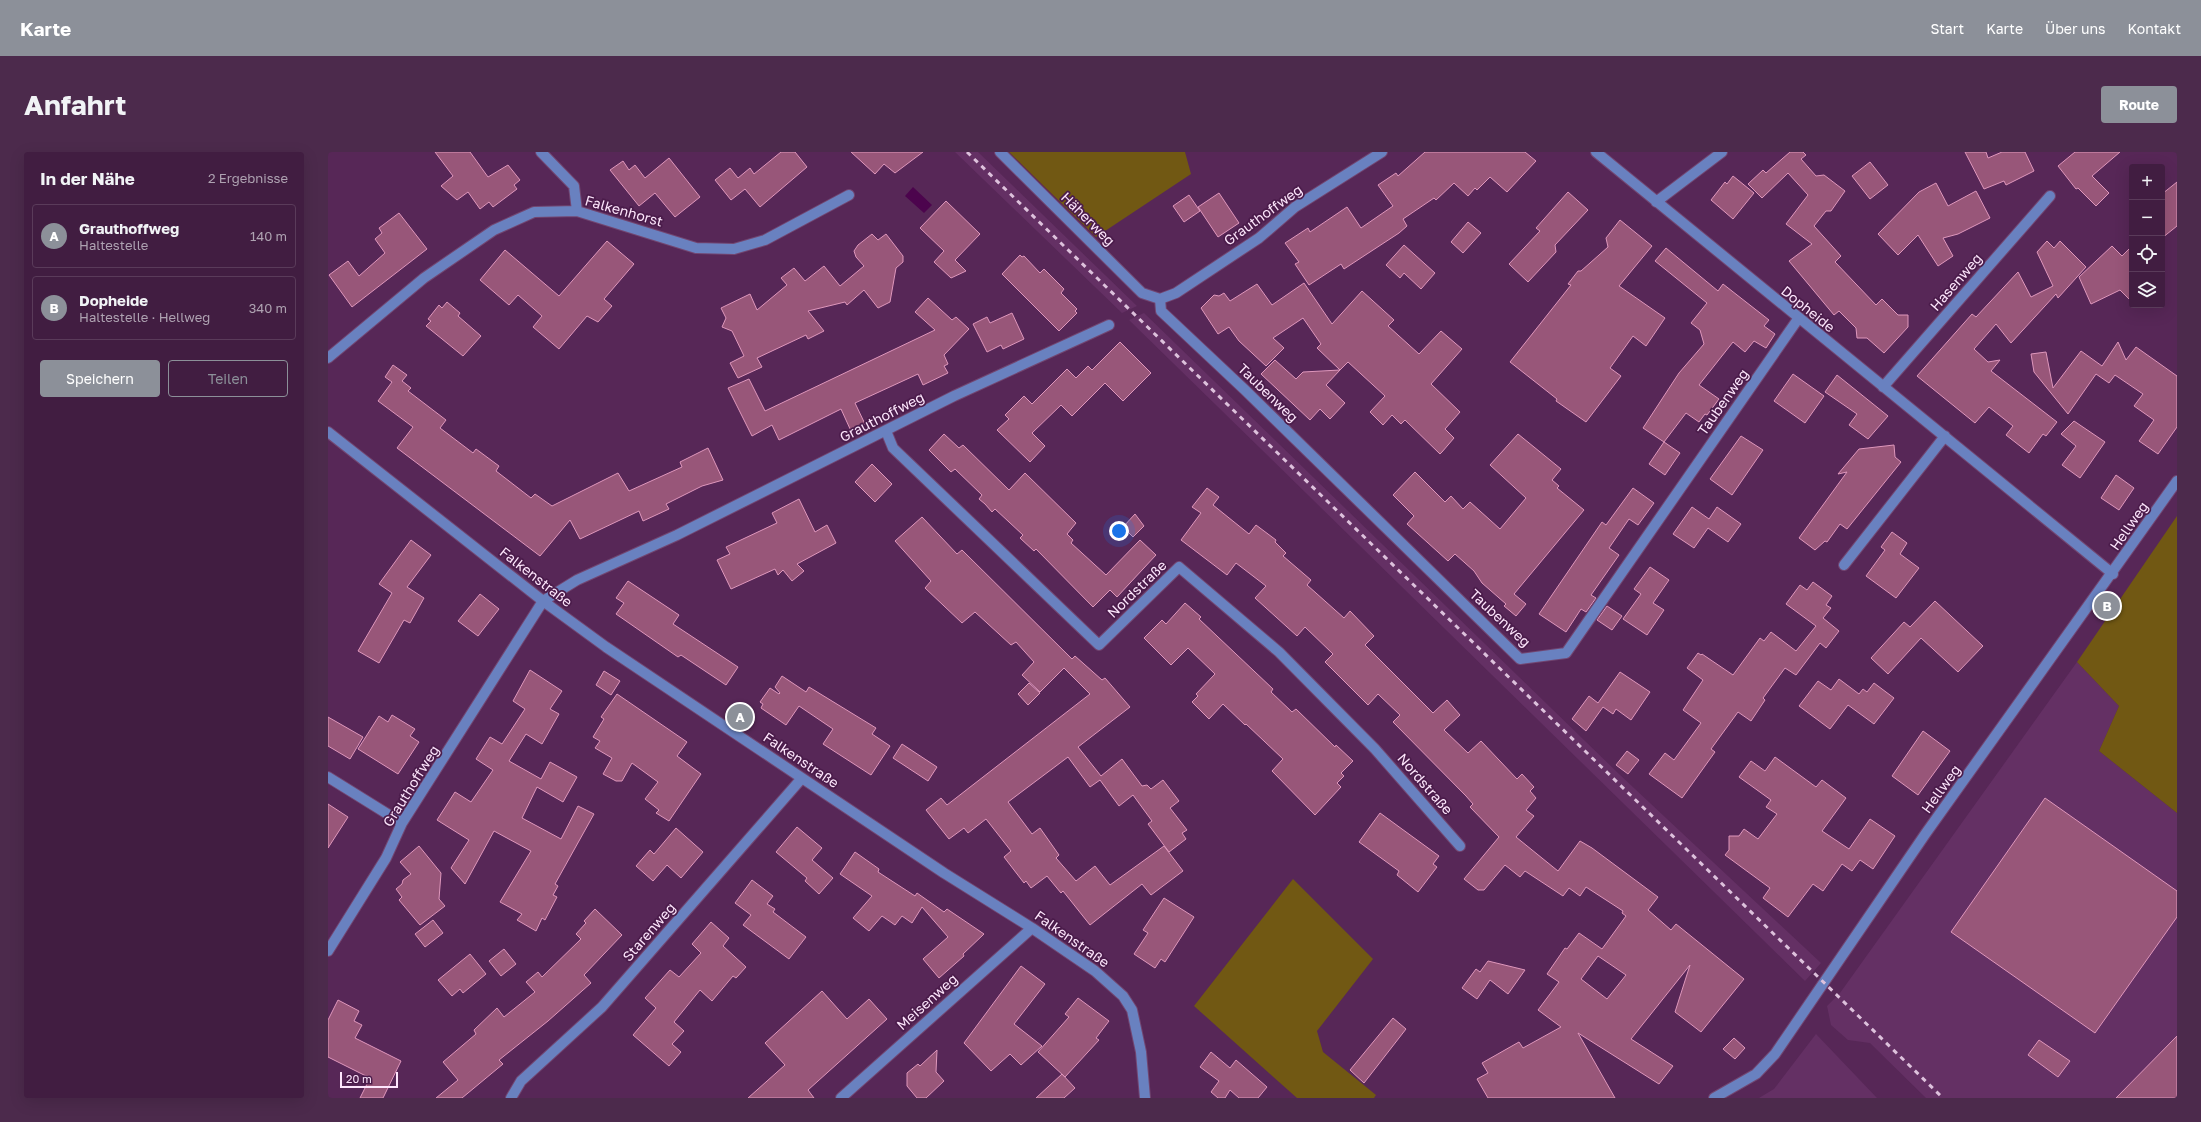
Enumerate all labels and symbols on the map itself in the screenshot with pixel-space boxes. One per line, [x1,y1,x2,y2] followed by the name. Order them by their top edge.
[1220,180,1305,249] street label: Grauthoffweg
[1058,188,1119,249] street label: Häherweg
[583,191,665,230] street label: Falkenhorst
[1926,249,1985,314] street label: Hasenweg
[1778,282,1839,335] street label: Dopheide
[1235,360,1302,425] street label: Taubenweg
[1694,365,1752,438] street label: Taubenweg
[837,388,927,445] street label: Grauthoffweg
[2106,498,2151,553] street label: Hellweg
[1109,521,1129,541] your location
[497,543,576,610] street label: Falkenstraße
[1104,556,1170,621] street label: Nordstraße
[1466,585,1534,650] street label: Taubenweg
[2094,591,2120,621] pin: B
[727,702,753,732] pin: A
[760,728,842,791] street label: Falkenstraße
[379,742,442,830] street label: Grauthoffweg
[1394,750,1457,818] street label: Nordstraße
[1917,761,1964,816] street label: Hellweg
[619,899,679,964] street label: Starenweg
[1032,907,1113,971] street label: Falkenstraße
[893,970,961,1033] street label: Meisenweg
[340,1070,398,1089] scale bar

